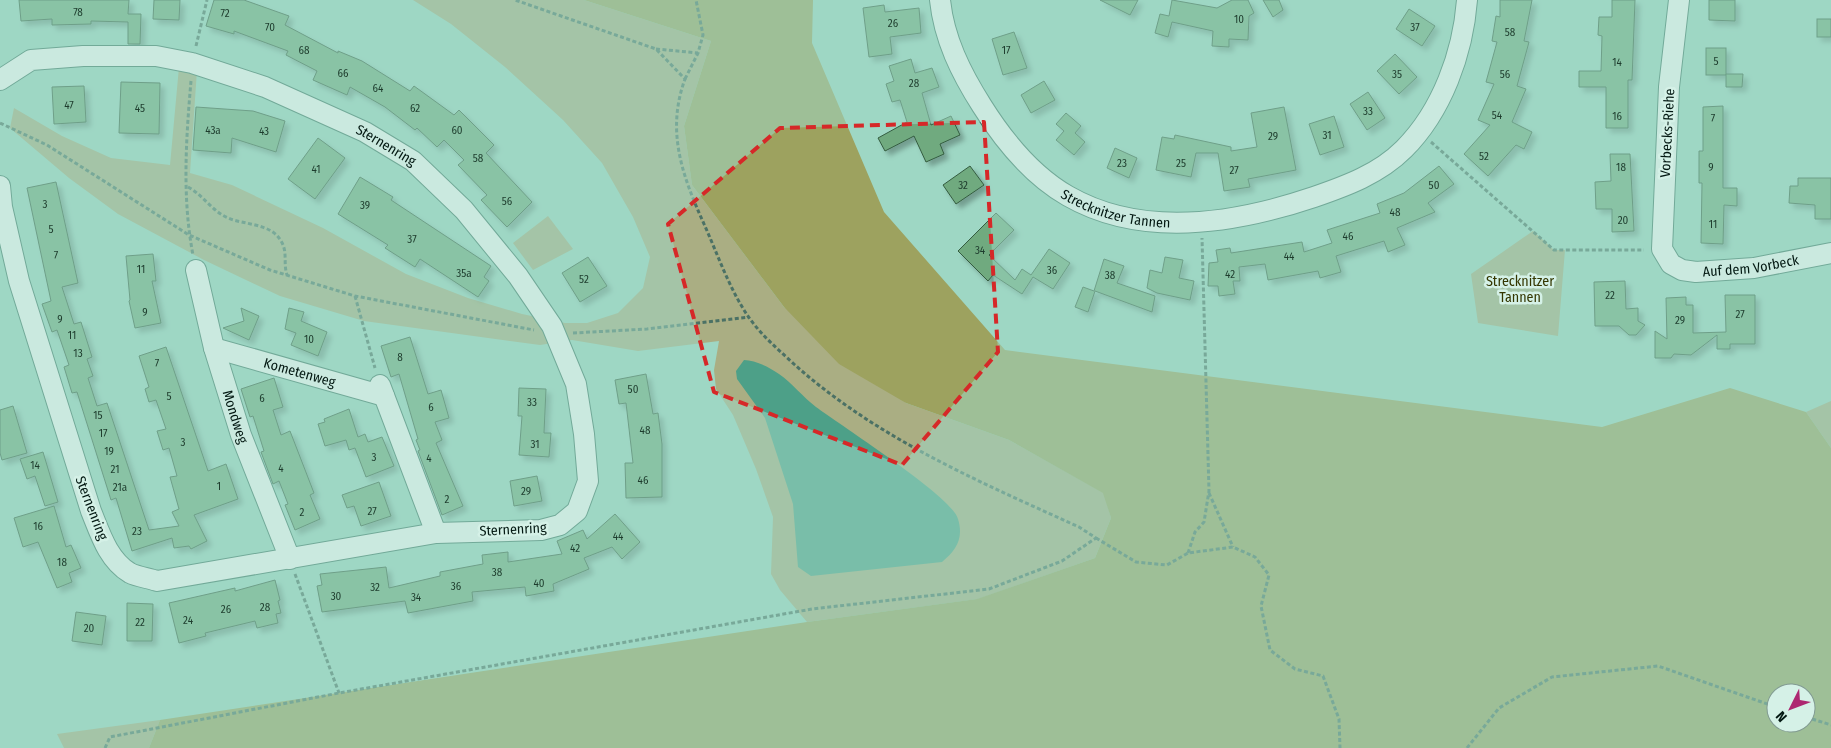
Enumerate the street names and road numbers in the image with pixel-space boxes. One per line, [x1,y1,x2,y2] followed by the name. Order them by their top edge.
[1657,88,1678,178] street label: Vorbecks-Riehe
[353,121,419,170] street label: Sternenring
[1058,186,1171,232] street label: Strecknitzer Tannen
[1702,251,1801,281] street label: Auf dem Vorbeck
[262,354,338,391] street label: Kometenweg
[219,388,252,446] street label: Mondweg
[72,474,112,543] street label: Sternenring
[479,519,547,540] street label: Sternenring

